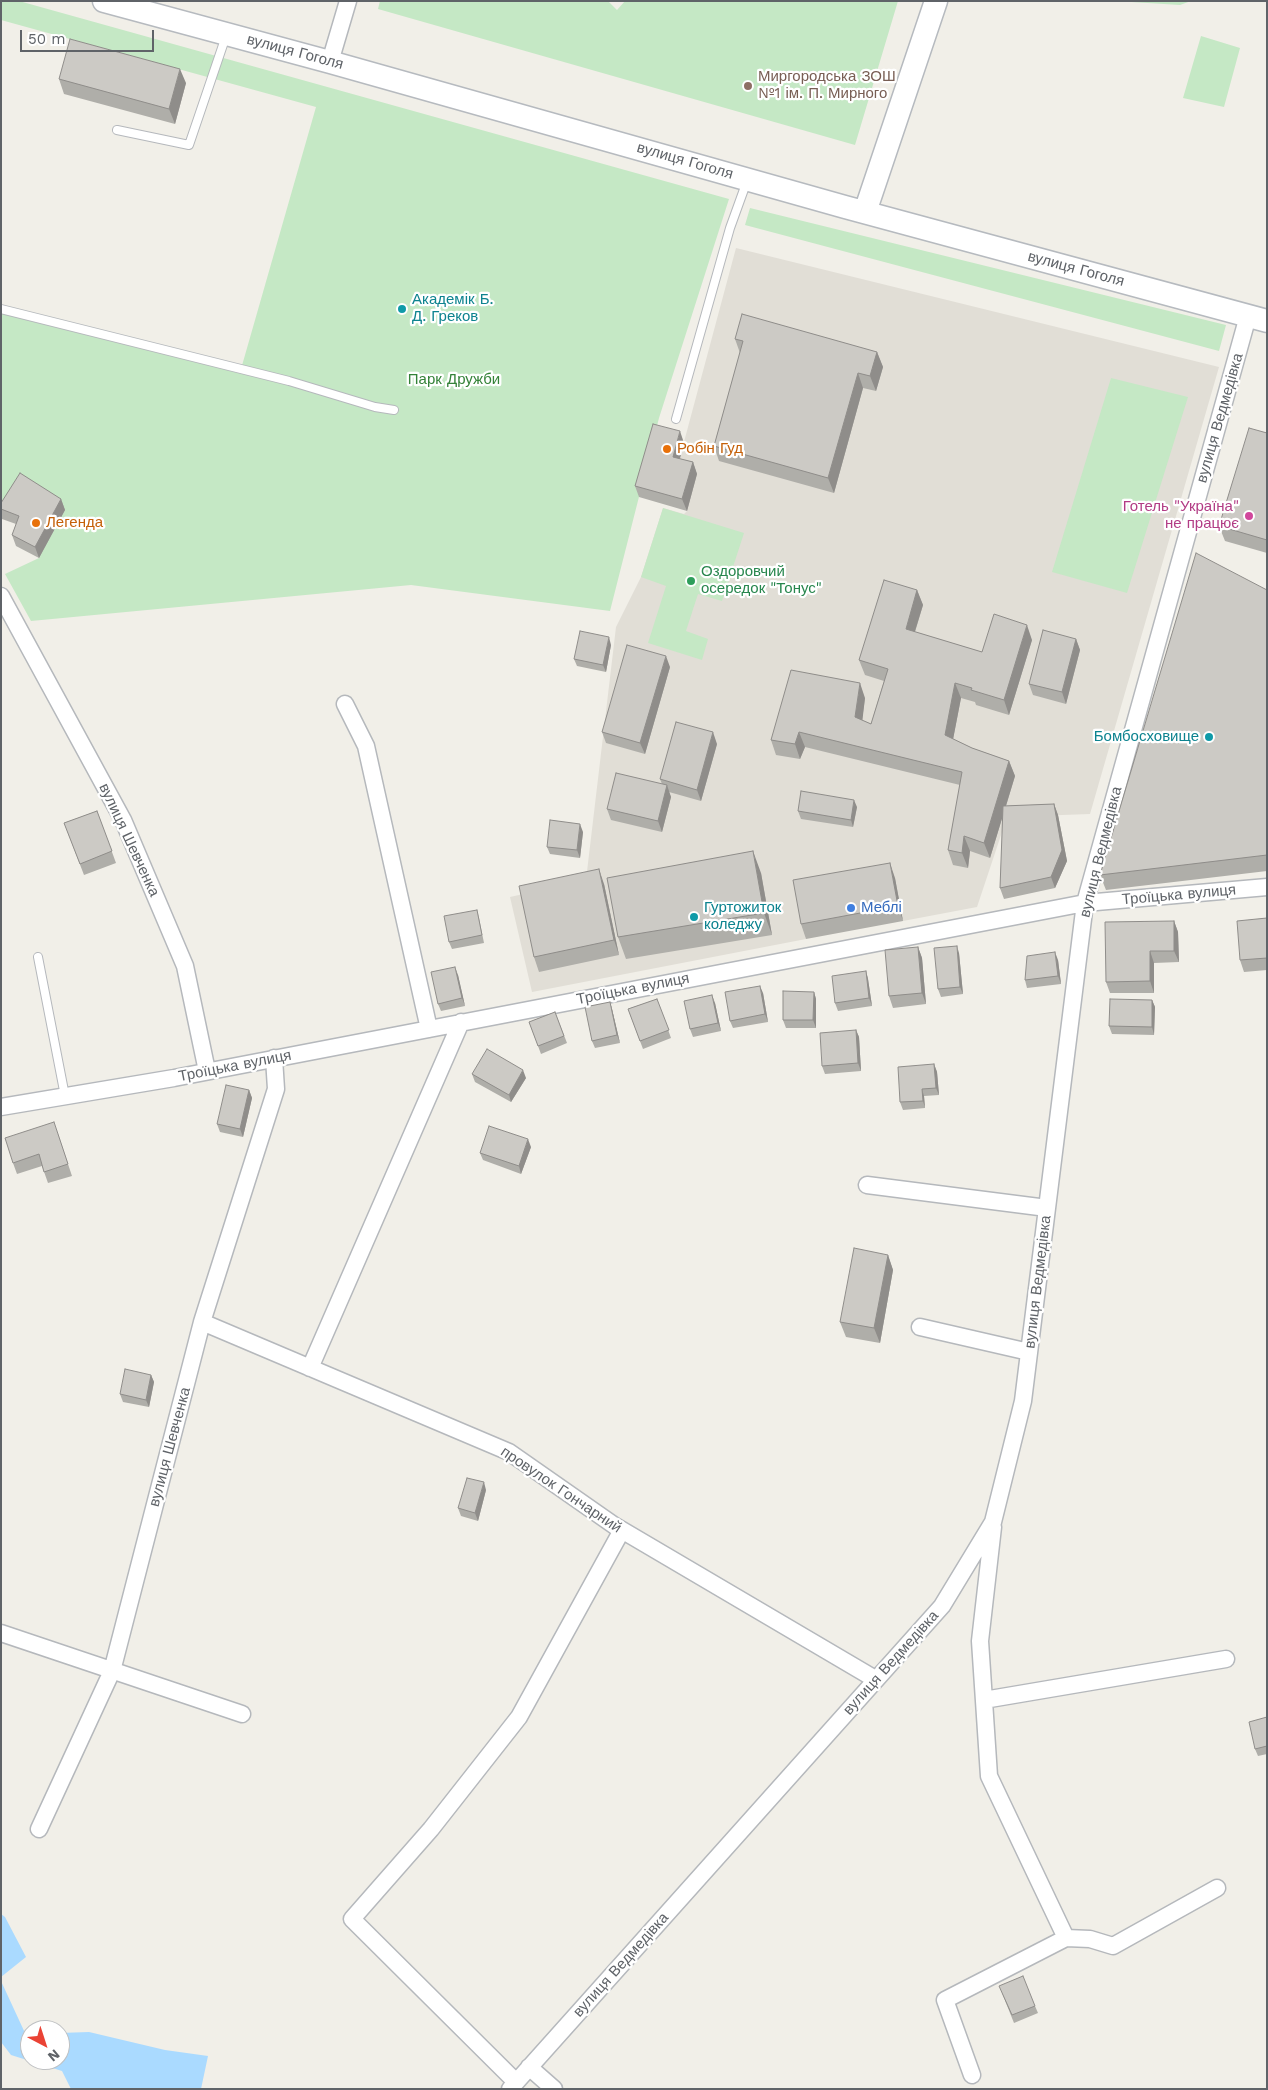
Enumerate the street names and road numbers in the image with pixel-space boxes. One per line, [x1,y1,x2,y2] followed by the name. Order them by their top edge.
[245,30,345,74] street label: вулиця Гоголя
[635,139,735,183] street label: вулиця Гоголя
[1026,247,1126,291] street label: вулиця Гоголя
[1193,351,1247,485] street label: вулиця Ведмедівка
[95,781,163,899] street label: вулиця Шевченка
[1076,785,1126,919] street label: вулиця Ведмедівка
[1121,881,1237,909] street label: Троїцька вулиця
[575,969,691,1009] street label: Троїцька вулиця
[177,1046,293,1086] street label: Троїцька вулиця
[1021,1214,1055,1350] street label: вулиця Ведмедівка
[145,1385,195,1509] street label: вулиця Шевченка
[497,1443,625,1537] street label: провулок Гончарний
[839,1607,943,1719] street label: вулиця Ведмедівка
[569,1909,673,2021] street label: вулиця Ведмедівка

